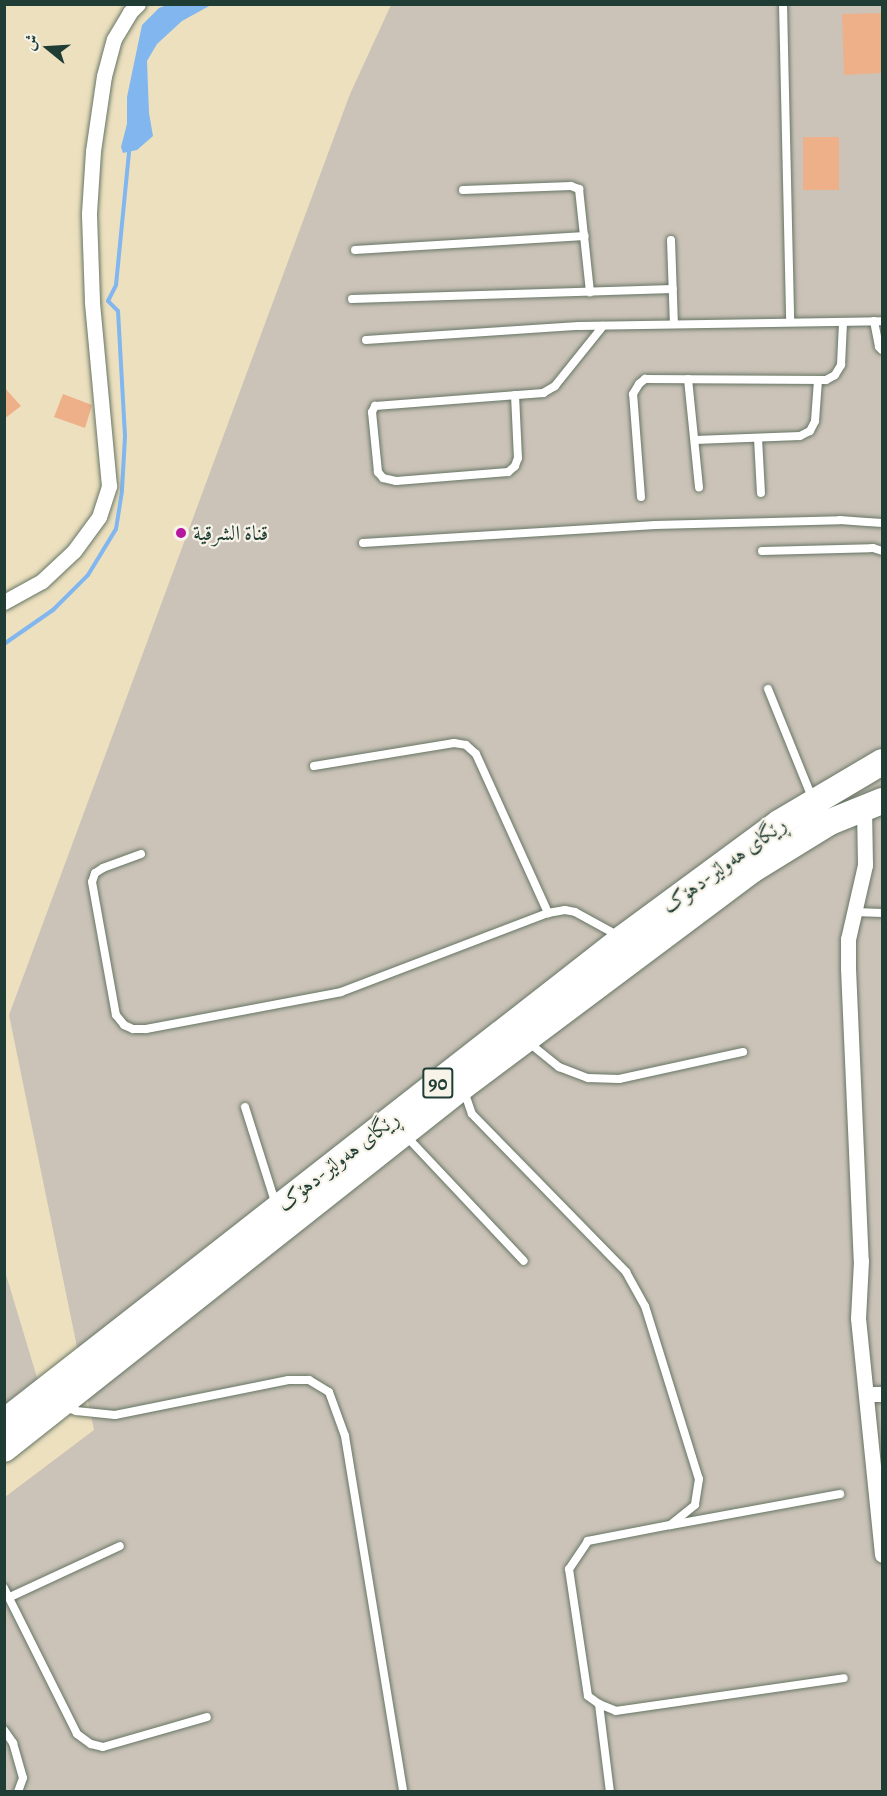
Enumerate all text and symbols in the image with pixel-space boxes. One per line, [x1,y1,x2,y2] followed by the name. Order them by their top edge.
[18,18,78,78] north arrow
[18,31,44,53] text: ش
[193,520,268,546] place label: قناة الشرقية
[174,526,188,540] marker: قناة الشرقية
[657,811,791,919] street label: ڕێگای هەولێر-دهۆک
[422,1066,454,1100] road number: 90
[272,1106,404,1216] street label: ڕێگای هەولێر-دهۆک

